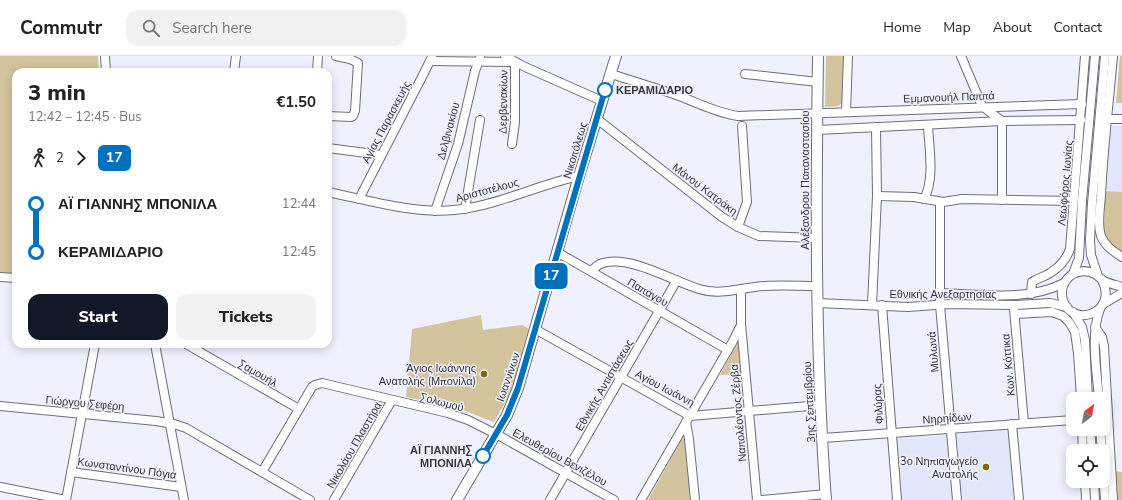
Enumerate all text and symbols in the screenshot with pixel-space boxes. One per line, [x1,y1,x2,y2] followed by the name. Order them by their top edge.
[126,10,406,46] search box
[20,15,102,41] text: Commutr
[140,17,162,39] icon: search
[172,18,252,38] text: Search here
[883,18,921,37] text: Home
[943,18,971,37] text: Map
[993,18,1032,37] text: About
[1054,18,1102,37] text: Contact
[495,69,512,134] street label: Δερβενακίων
[28,78,86,108] text: 3 min
[358,78,414,166] street label: Αγίας Παρασκευής
[597,82,613,98] marker: ΚΕΡΑΜΙΔΑΡΙΟ
[616,83,693,98] place label: ΚΕΡΑΜΙΔΑΡΙΟ
[903,88,996,107] street label: Εμμανουήλ Παππά
[276,92,316,112] text: €1.50
[434,101,463,162] street label: Δελβινακίου
[28,108,142,126] text: 12:42 – 12:45 · Bus
[798,110,813,250] street label: Αλέξανδρου Παπαναστασίου
[560,120,591,180] street label: Νικοπόλεως
[1054,140,1077,226] street label: Λεωφόρος Ιωνίας
[28,147,50,169] icon: walk
[70,147,92,169] icon: forward
[106,148,123,167] text: 17
[56,149,64,167] text: 2
[669,160,740,219] street label: Μάνου Κατράκη
[454,175,520,206] street label: Αριστοτέλους
[58,194,217,214] text: ΑΪ ΓΙΑΝΝΗΣ ΜΠΟΝΙΛΑ
[282,195,316,213] text: 12:44
[58,242,163,262] text: ΚΕΡΑΜΙΔΑΡΙΟ
[282,243,316,261] text: 12:45
[533,263,569,289] line badge: 17
[543,266,559,285] text: 17
[625,275,671,310] street label: Παπάγου
[889,287,997,302] street label: Εθνικής Ανεξαρτησίας
[28,294,168,340] button: Start
[176,294,316,340] button: Tickets
[924,330,943,373] street label: Μυλωνά
[998,332,1019,397] street label: Κων. Κόττικα
[572,337,637,434] street label: Εθνικής Αντιστάσεως
[493,350,524,404] street label: Ιωαννίνων
[235,356,280,391] street label: Σαμουήλ
[379,361,476,389] place label: Άγιος Ιωάννης Ανατολής (Μπονίλα)
[800,361,819,443] street label: 3ης Σεπτεμβρίου
[727,363,750,462] street label: Ναπολέοντος Ζέρβα
[632,367,697,410] street label: Αγίου Ιωάννη
[479,369,489,379] marker: Άγιος Ιωάννης Ανατολής (Μπονίλα)
[870,383,887,425] street label: Φιλύρας
[418,389,465,416] street label: Σολωμού
[1066,392,1110,436] north arrow
[1066,392,1110,488] map controls
[45,393,125,414] street label: Γιώργου Σεφέρη
[323,399,386,491] street label: Νικολάου Πλαστήρα
[922,409,973,428] street label: Νηρηίδων
[510,425,610,490] street label: Ελευθερίου Βενιζέλου
[410,443,472,471] place label: ΑΪ ΓΙΑΝΝΗΣ ΜΠΟΝΙΛΑ
[1066,444,1110,488] button: locate
[475,448,491,464] marker: ΑΪ ΓΙΑΝΝΗΣ ΜΠΟΝΙΛΑ
[76,454,178,483] street label: Κωνσταντίνου Πόγια
[900,454,978,482] place label: 3ο Νηπιαγωγείο Ανατολής
[981,462,991,472] marker: 3ο Νηπιαγωγείο Ανατολής

